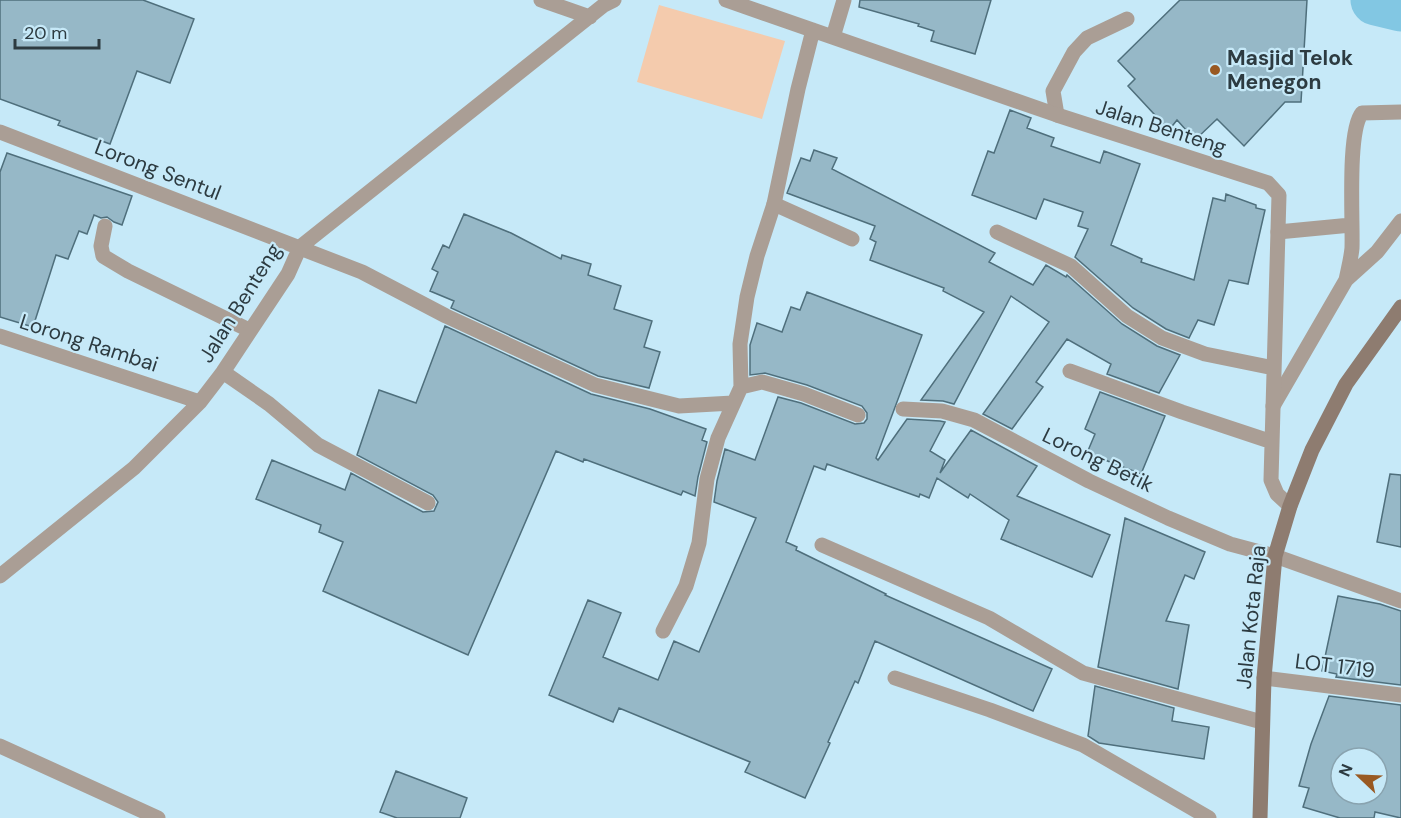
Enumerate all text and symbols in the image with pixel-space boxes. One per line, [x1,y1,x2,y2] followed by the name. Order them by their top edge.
[15,12,99,50] scale bar
[24,21,67,45] text: 20 m
[1227,44,1353,96] place label: Masjid Telok Menegon
[1208,63,1222,77] marker: Masjid Telok Menegon
[1092,93,1230,161] street label: Jalan Benteng
[91,133,225,207] street label: Lorong Sentul
[192,238,288,368] street label: Jalan Benteng
[16,307,162,379] street label: Lorong Rambai
[1038,421,1159,499] street label: Lorong Betik
[1230,544,1272,690] street label: Jalan Kota Raja
[1294,647,1376,685] street label: LOT 1719
[1329,746,1389,806] north arrow
[1334,761,1358,780] text: N

